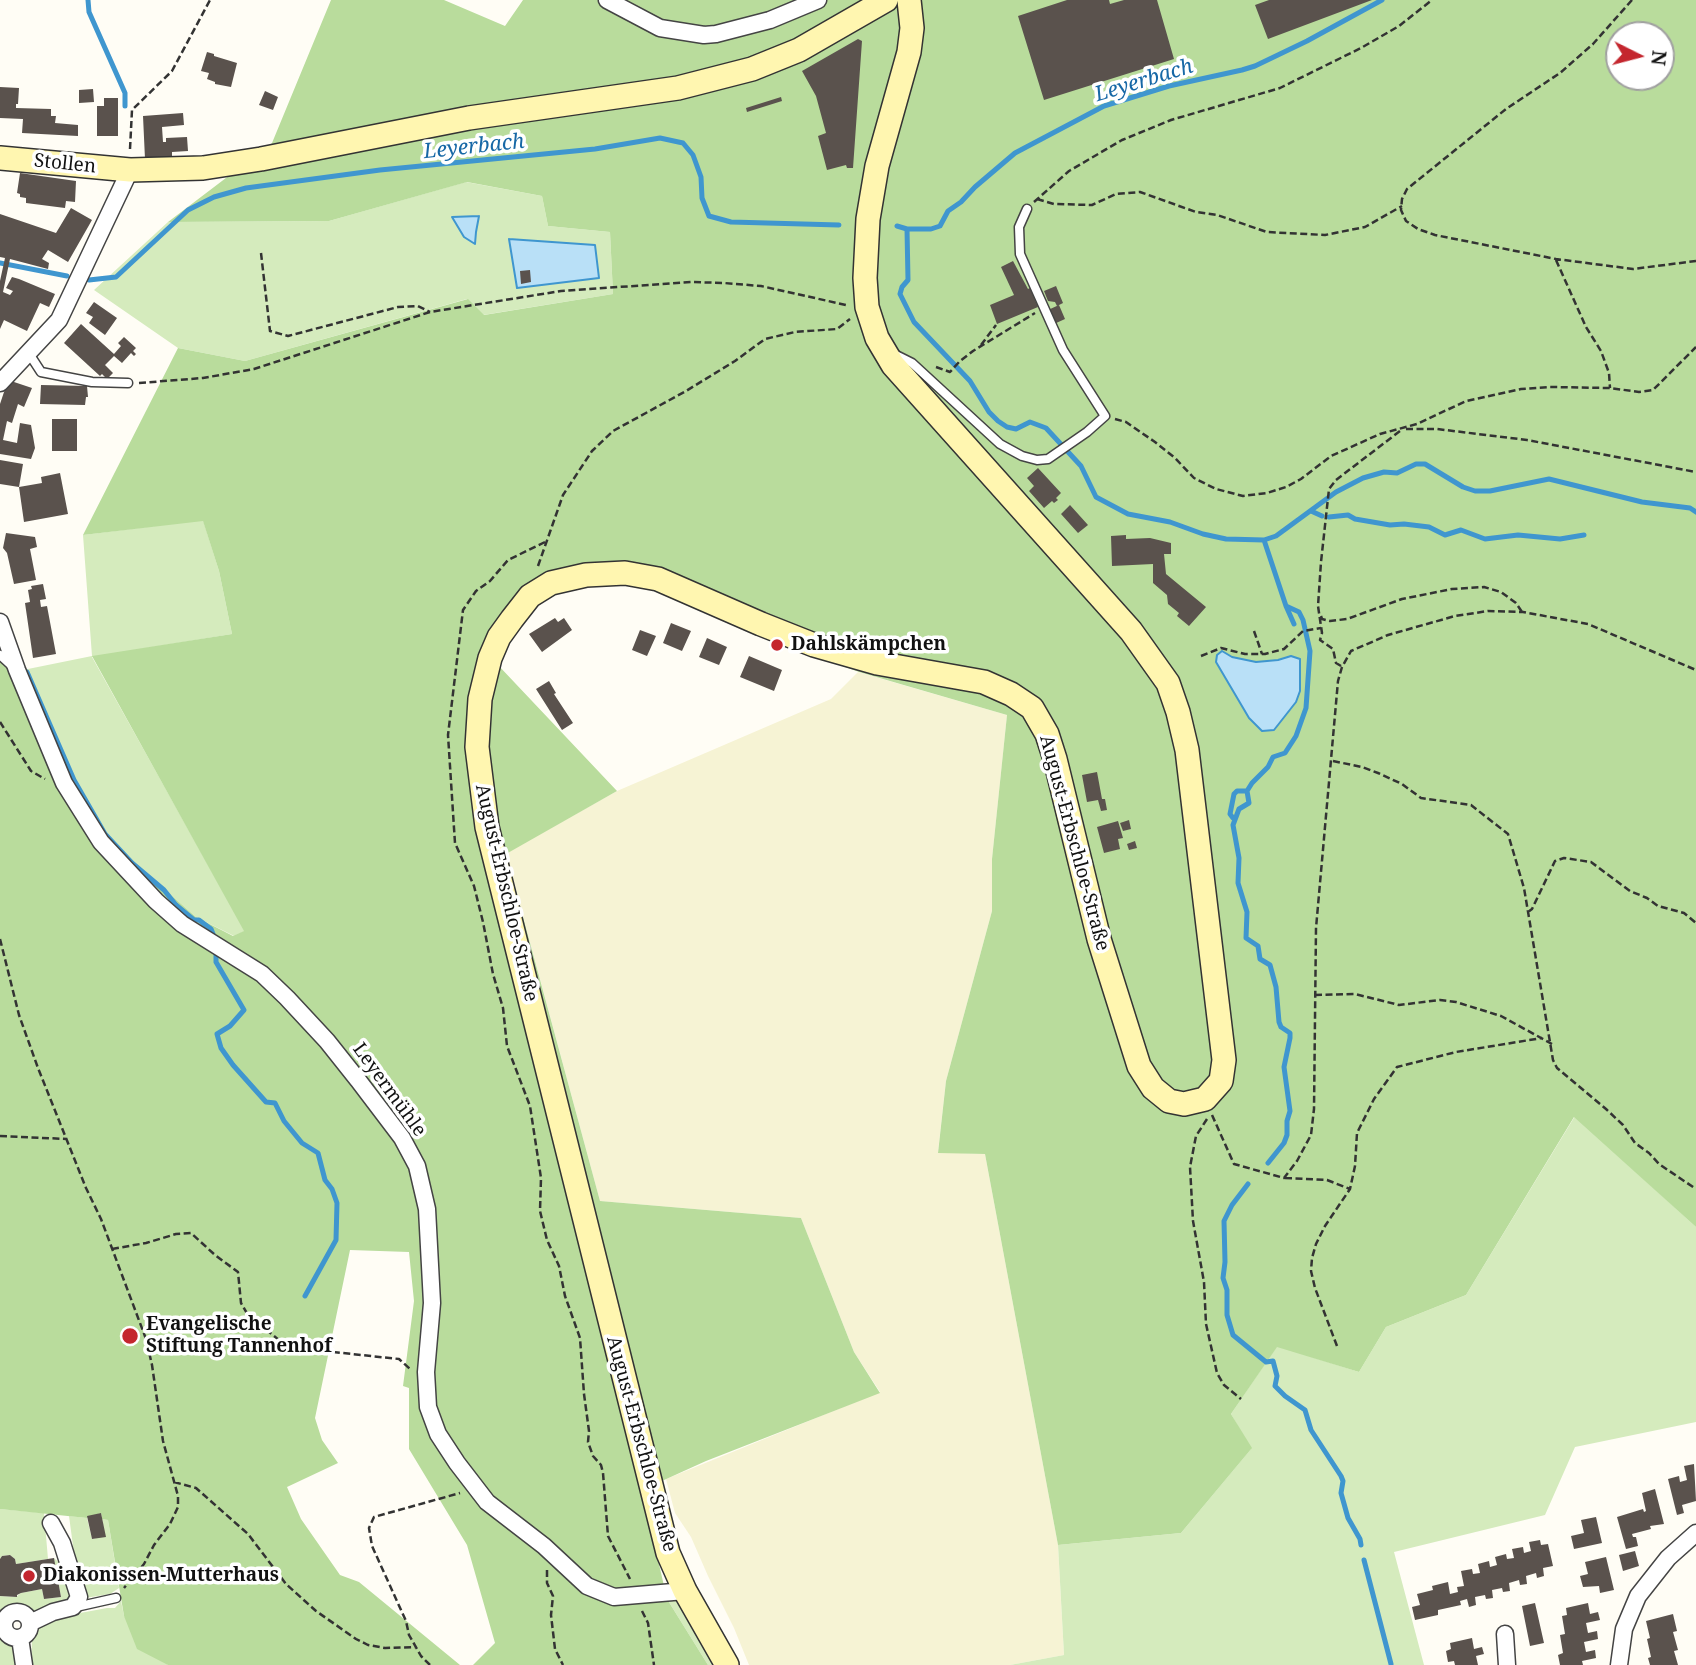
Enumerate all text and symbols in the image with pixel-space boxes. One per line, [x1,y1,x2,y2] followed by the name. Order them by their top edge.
[1605,21,1675,91] north arrow
[1645,49,1673,67] text: N
[1092,54,1196,108] water label: Leyerbach
[422,129,526,165] water label: Leyerbach
[33,149,97,179] street label: Stollen
[791,634,946,656] place label: Dahlskämpchen
[769,637,785,653] marker: Dahlskämpchen
[1034,733,1114,953] street label: August-Erbschloe-Straße
[470,782,542,1004] street label: August-Erbschloe-Straße
[347,1039,431,1141] street label: Leyermühle
[146,1314,332,1358] place label: Evangelische Stiftung Tannenhof
[120,1326,140,1346] marker: Evangelische Stiftung Tannenhof
[601,1334,681,1554] street label: August-Erbschloe-Straße
[43,1565,279,1587] place label: Diakonissen-Mutterhaus
[21,1568,37,1584] marker: Diakonissen-Mutterhaus

